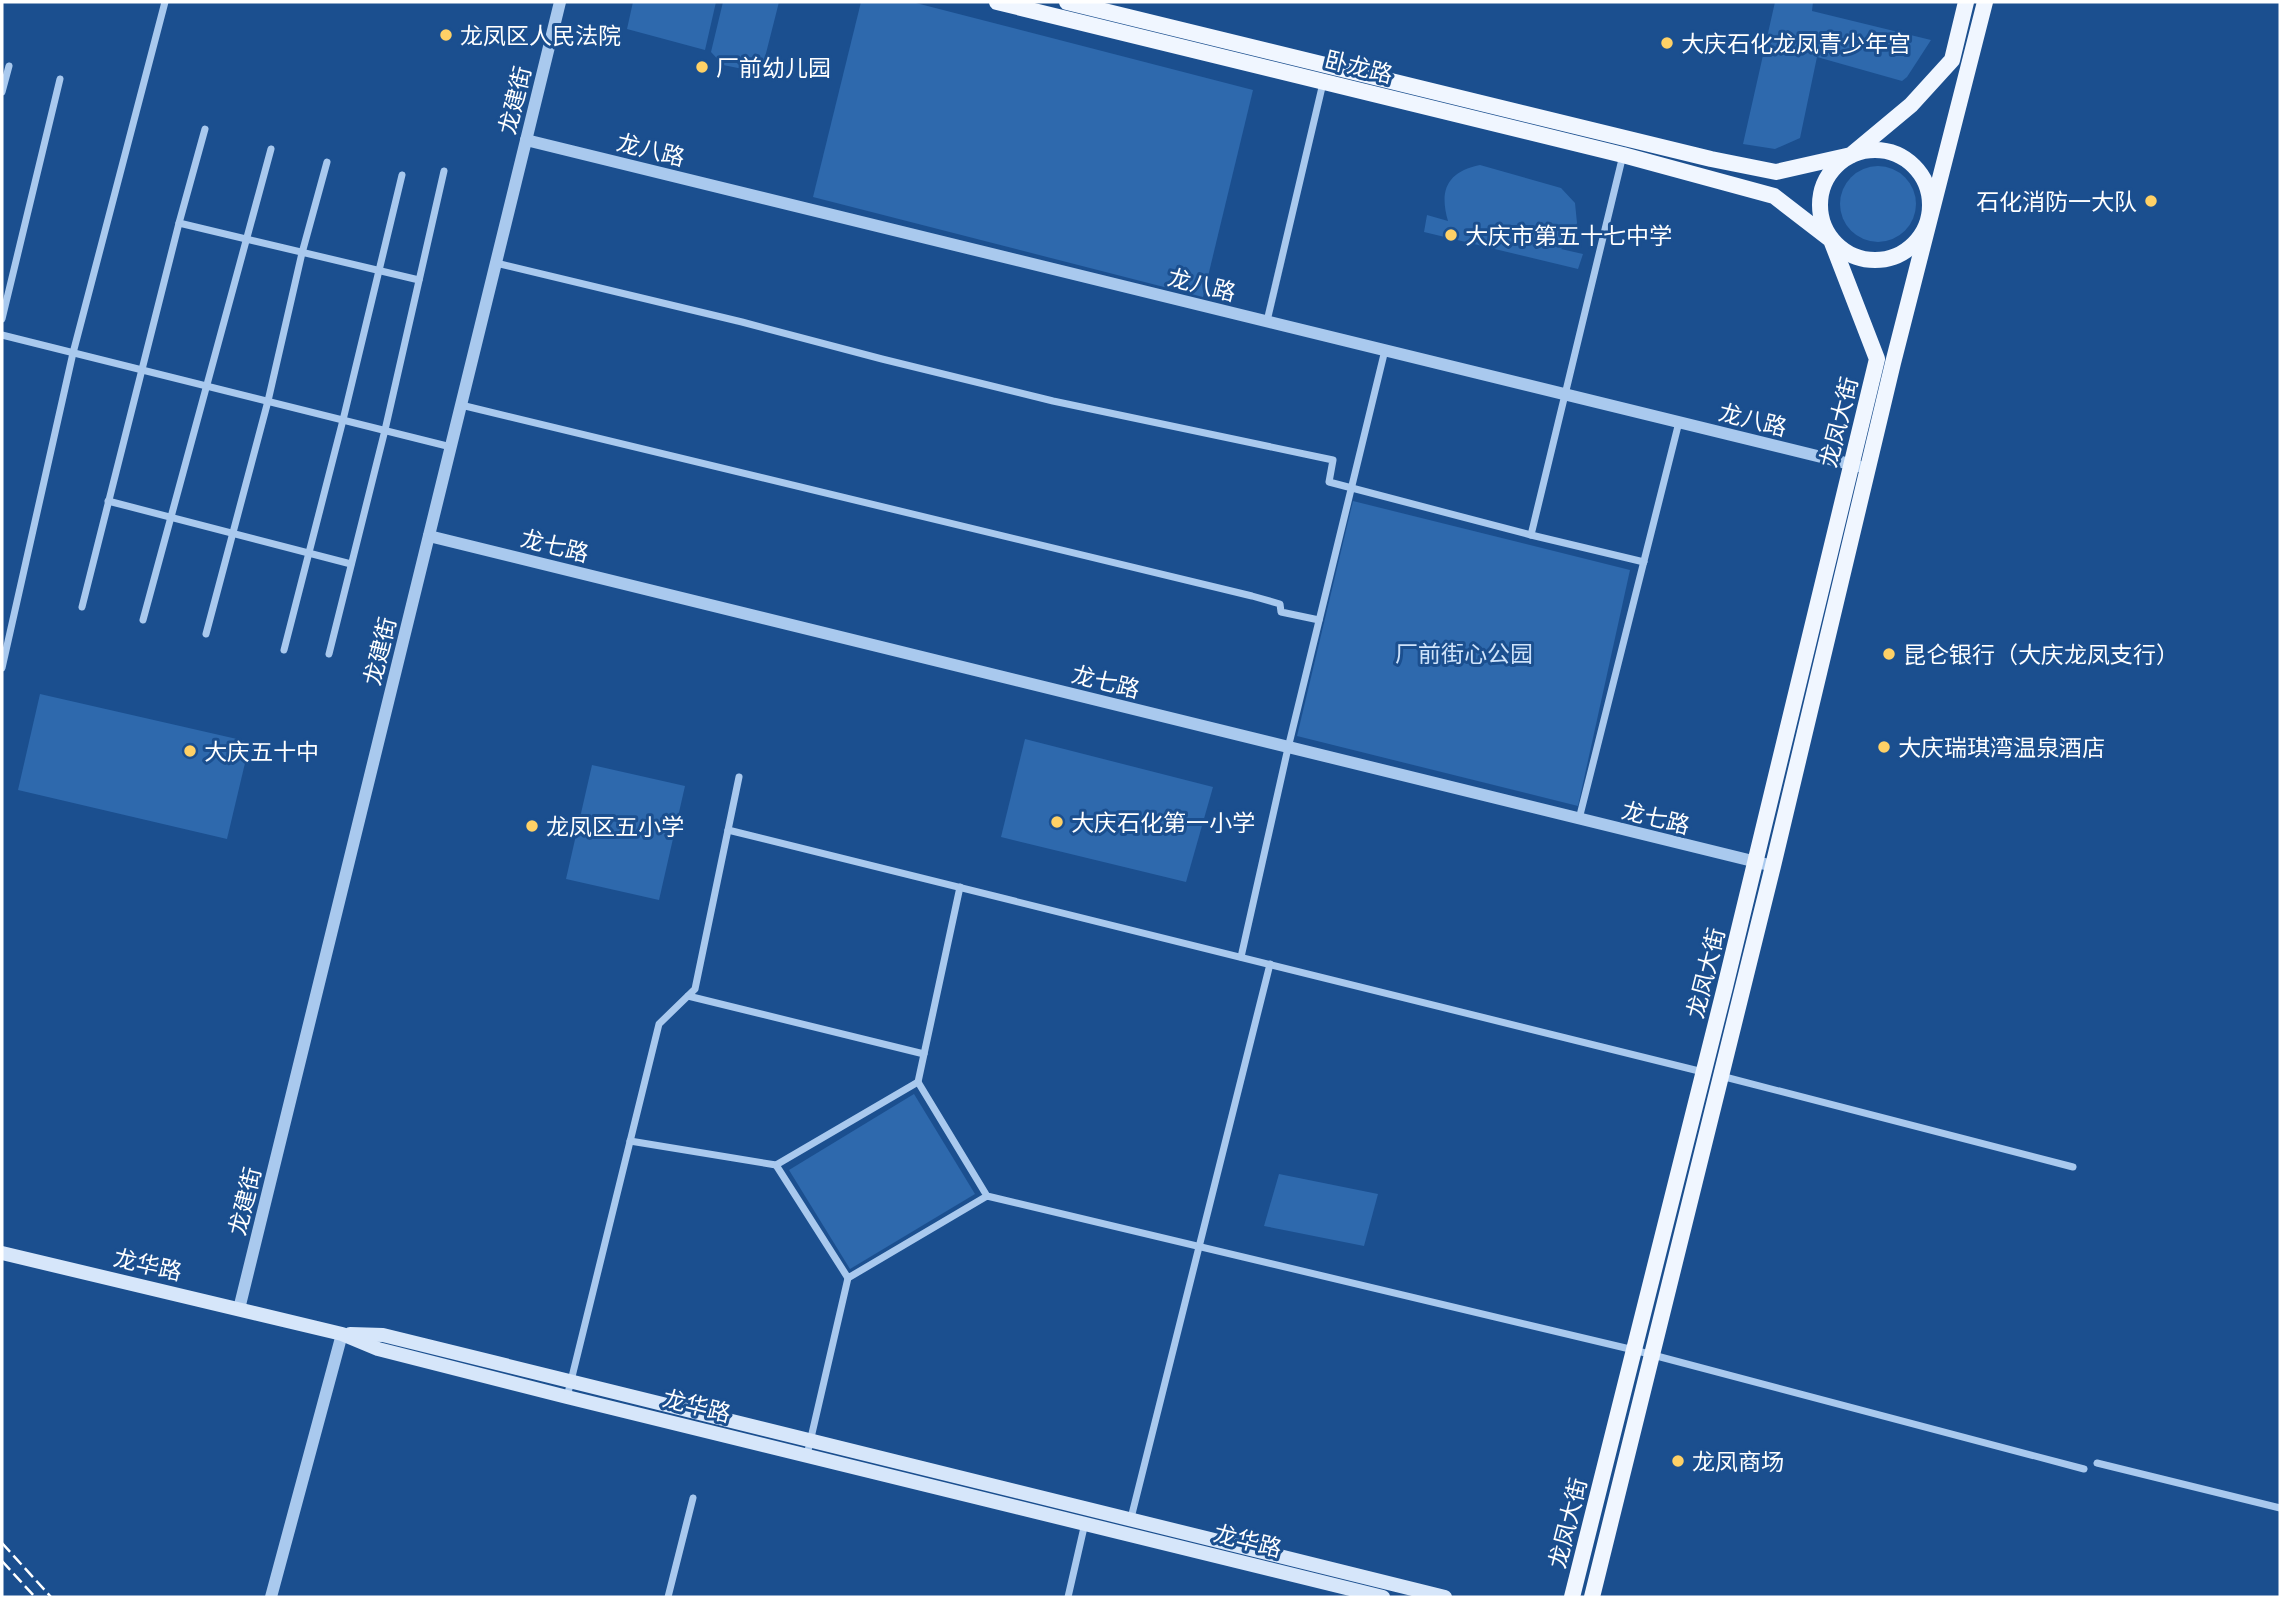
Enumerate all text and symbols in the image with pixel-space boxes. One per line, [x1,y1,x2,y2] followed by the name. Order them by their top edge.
[460,19,621,51] place label: 龙凤区人民法院
[438,27,454,43] marker: 龙凤区人民法院
[1681,27,1911,59] place label: 大庆石化龙凤青少年宫
[1659,35,1675,51] marker: 大庆石化龙凤青少年宫
[1322,42,1396,90] street label: 卧龙路
[716,51,831,83] place label: 厂前幼儿园
[694,59,710,75] marker: 厂前幼儿园
[490,63,538,137] street label: 龙建街
[614,125,688,173] street label: 龙八路
[1976,185,2137,217] place label: 石化消防一大队
[2143,193,2159,209] marker: 石化消防一大队
[1465,219,1672,251] place label: 大庆市第五十七中学
[1443,227,1459,243] marker: 大庆市第五十七中学
[1165,260,1239,308] street label: 龙八路
[1811,373,1865,471] street label: 龙凤大街
[1716,395,1790,443] street label: 龙八路
[518,521,592,569] street label: 龙七路
[355,614,403,688] street label: 龙建街
[1395,637,1533,669] park label: 厂前街心公园
[1903,638,2179,670] place label: 昆仑银行（大庆龙凤支行）
[1881,646,1897,662] marker: 昆仑银行（大庆龙凤支行）
[1069,657,1143,705] street label: 龙七路
[1898,731,2105,763] place label: 大庆瑞琪湾温泉酒店
[204,735,319,767] place label: 大庆五十中
[1876,739,1892,755] marker: 大庆瑞琪湾温泉酒店
[182,743,198,759] marker: 大庆五十中
[1619,793,1693,841] street label: 龙七路
[1071,806,1255,838] place label: 大庆石化第一小学
[546,810,684,842] place label: 龙凤区五小学
[1049,814,1065,830] marker: 大庆石化第一小学
[524,818,540,834] marker: 龙凤区五小学
[1678,924,1732,1022] street label: 龙凤大街
[220,1164,268,1238] street label: 龙建街
[111,1241,185,1287] street label: 龙华路
[660,1381,734,1429] street label: 龙华路
[1692,1445,1784,1477] place label: 龙凤商场
[1670,1453,1686,1469] marker: 龙凤商场
[1540,1474,1594,1572] street label: 龙凤大街
[1211,1516,1285,1564] street label: 龙华路

